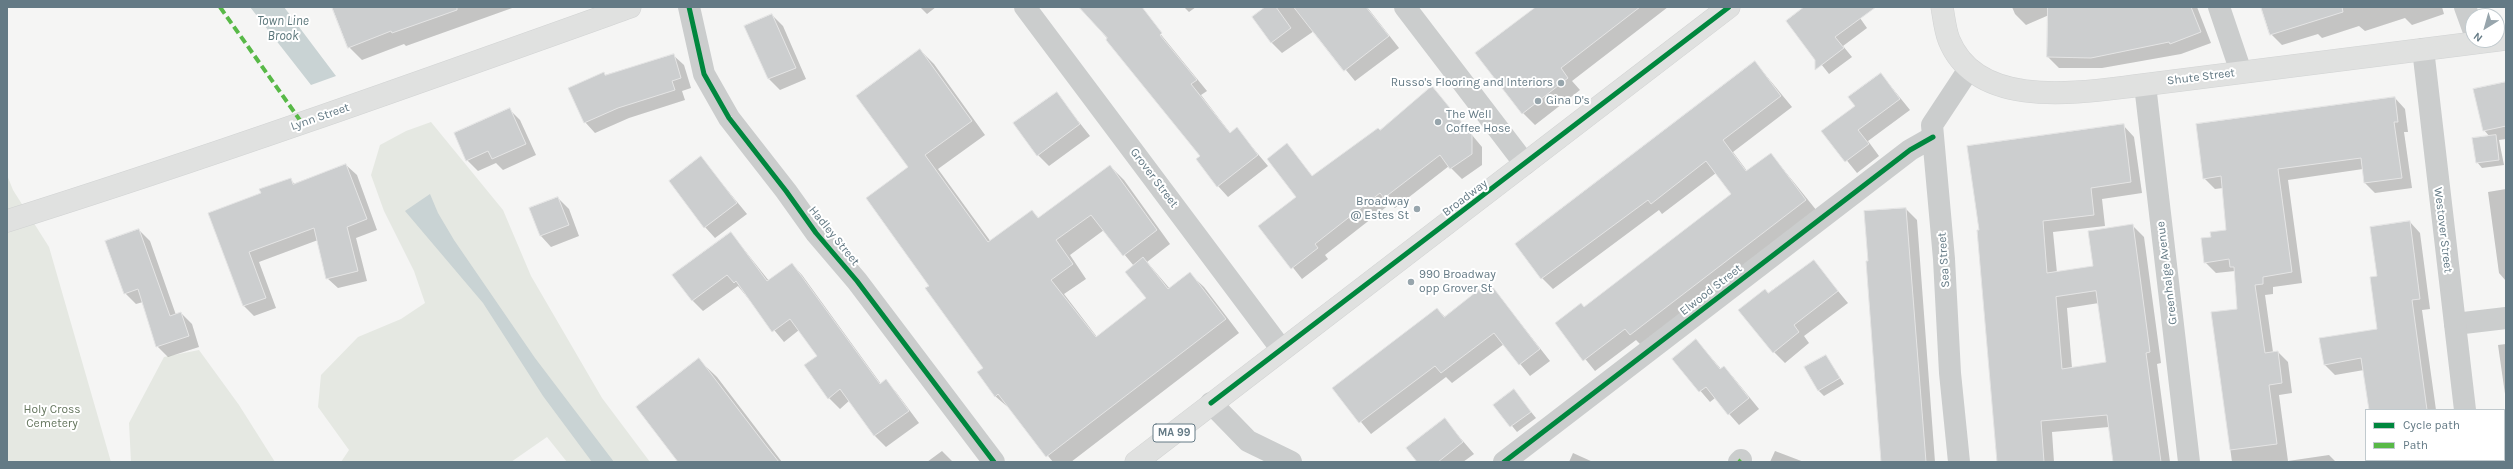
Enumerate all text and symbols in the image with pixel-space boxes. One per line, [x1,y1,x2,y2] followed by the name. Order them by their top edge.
[2465,8,2505,48] north arrow
[257,13,309,44] water label: Town Line Brook
[2471,30,2485,45] text: N
[2166,66,2236,88] street label: Shute Street
[1391,76,1553,90] place label: Russo's Flooring and Interiors
[1556,78,1566,88] marker: Russo's Flooring and Interiors
[1546,94,1590,108] place label: Gina D's
[1533,96,1543,106] marker: Gina D's
[289,100,351,134] street label: Lynn Street
[1446,108,1510,136] place label: The Well Coffee Hose
[1433,117,1443,127] marker: The Well Coffee Hose
[1127,145,1181,211] street label: Grover Street
[1440,176,1490,220] street label: Broadway
[2431,186,2455,274] street label: Westover Street
[1350,195,1409,223] place label: Broadway @ Estes St
[806,203,862,269] street label: Hadley Street
[1412,204,1422,214] marker: Broadway @ Estes St
[2154,220,2180,326] street label: Greenhalge Avenue
[1935,232,1953,288] street label: Sea Street
[1677,261,1745,319] street label: Elwood Street
[1419,268,1496,296] place label: 990 Broadway opp Grover St
[1406,277,1416,287] marker: 990 Broadway opp Grover St
[23,403,81,431] park label: Holy Cross Cemetery
[2365,409,2505,461] legend
[2403,418,2460,432] text: Cycle path
[1153,424,1195,442] road number: MA 99
[2403,438,2428,452] text: Path

